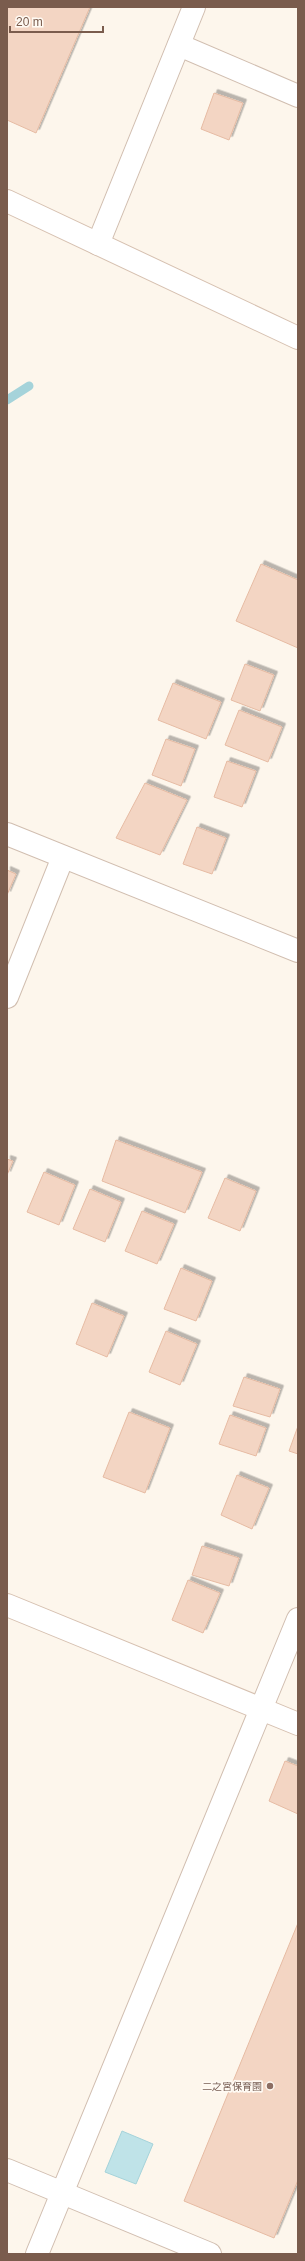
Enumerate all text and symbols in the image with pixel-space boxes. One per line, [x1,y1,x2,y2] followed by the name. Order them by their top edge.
[10,8,103,34] scale bar
[16,15,43,29] text: 20 m
[202,2081,262,2092] place label: 二之宮保育園
[265,2081,275,2091] marker: 二之宮保育園

